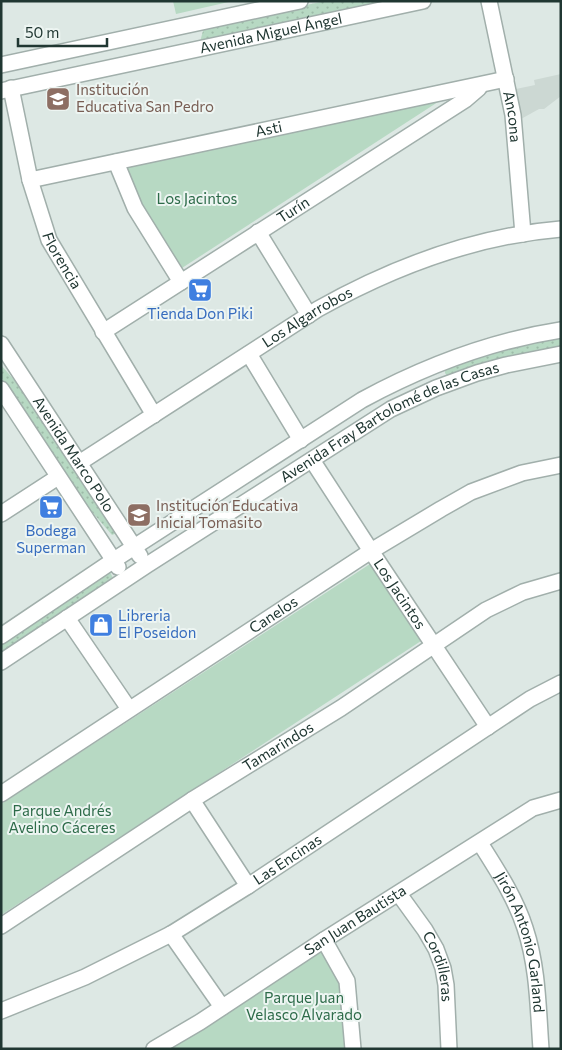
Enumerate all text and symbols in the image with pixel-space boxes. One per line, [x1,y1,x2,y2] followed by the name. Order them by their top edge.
[198,9,344,56] street label: Avenida Miguel Ángel
[18,15,106,47] scale bar
[25,23,59,41] text: 50 m
[76,80,214,115] place label: Institución Educativa San Pedro
[45,86,71,112] school or university icon: Institución Educativa San Pedro
[500,89,525,143] street label: Ancona
[253,117,284,140] street label: Asti
[157,189,238,207] park label: Los Jacintos
[273,192,312,226] street label: Turín
[39,230,86,292] street label: Florencia
[187,277,213,303] supermarket icon: Tienda Don Piki
[258,282,355,351] street label: Los Algarrobos
[147,304,253,322] place label: Tienda Don Piki
[276,357,501,486] street label: Avenida Fray Bartolomé de las Casas
[30,392,119,515] street label: Avenida Marco Polo
[38,494,64,520] supermarket icon: Bodega Superman
[156,496,298,531] place label: Institución Educativa Inicial Tomasito
[126,502,152,528] school or university icon: Institución Educativa Inicial Tomasito
[16,521,86,556] place label: Bodega Superman
[370,555,430,632] street label: Los Jacintos
[245,592,301,637] street label: Canelos
[118,606,196,641] place label: Libreria El Poseidon
[88,612,114,638] shop icon: Libreria El Poseidon
[239,717,316,775] street label: Tamarindos
[8,801,116,836] park label: Parque Andrés Avelino Cáceres
[249,830,325,888] street label: Las Encinas
[492,868,549,1013] street label: Jirón Antonio Garland
[301,881,409,959] street label: San Juan Bautista
[419,927,457,1002] street label: Cordilleras
[246,988,362,1023] park label: Parque Juan Velasco Alvarado

